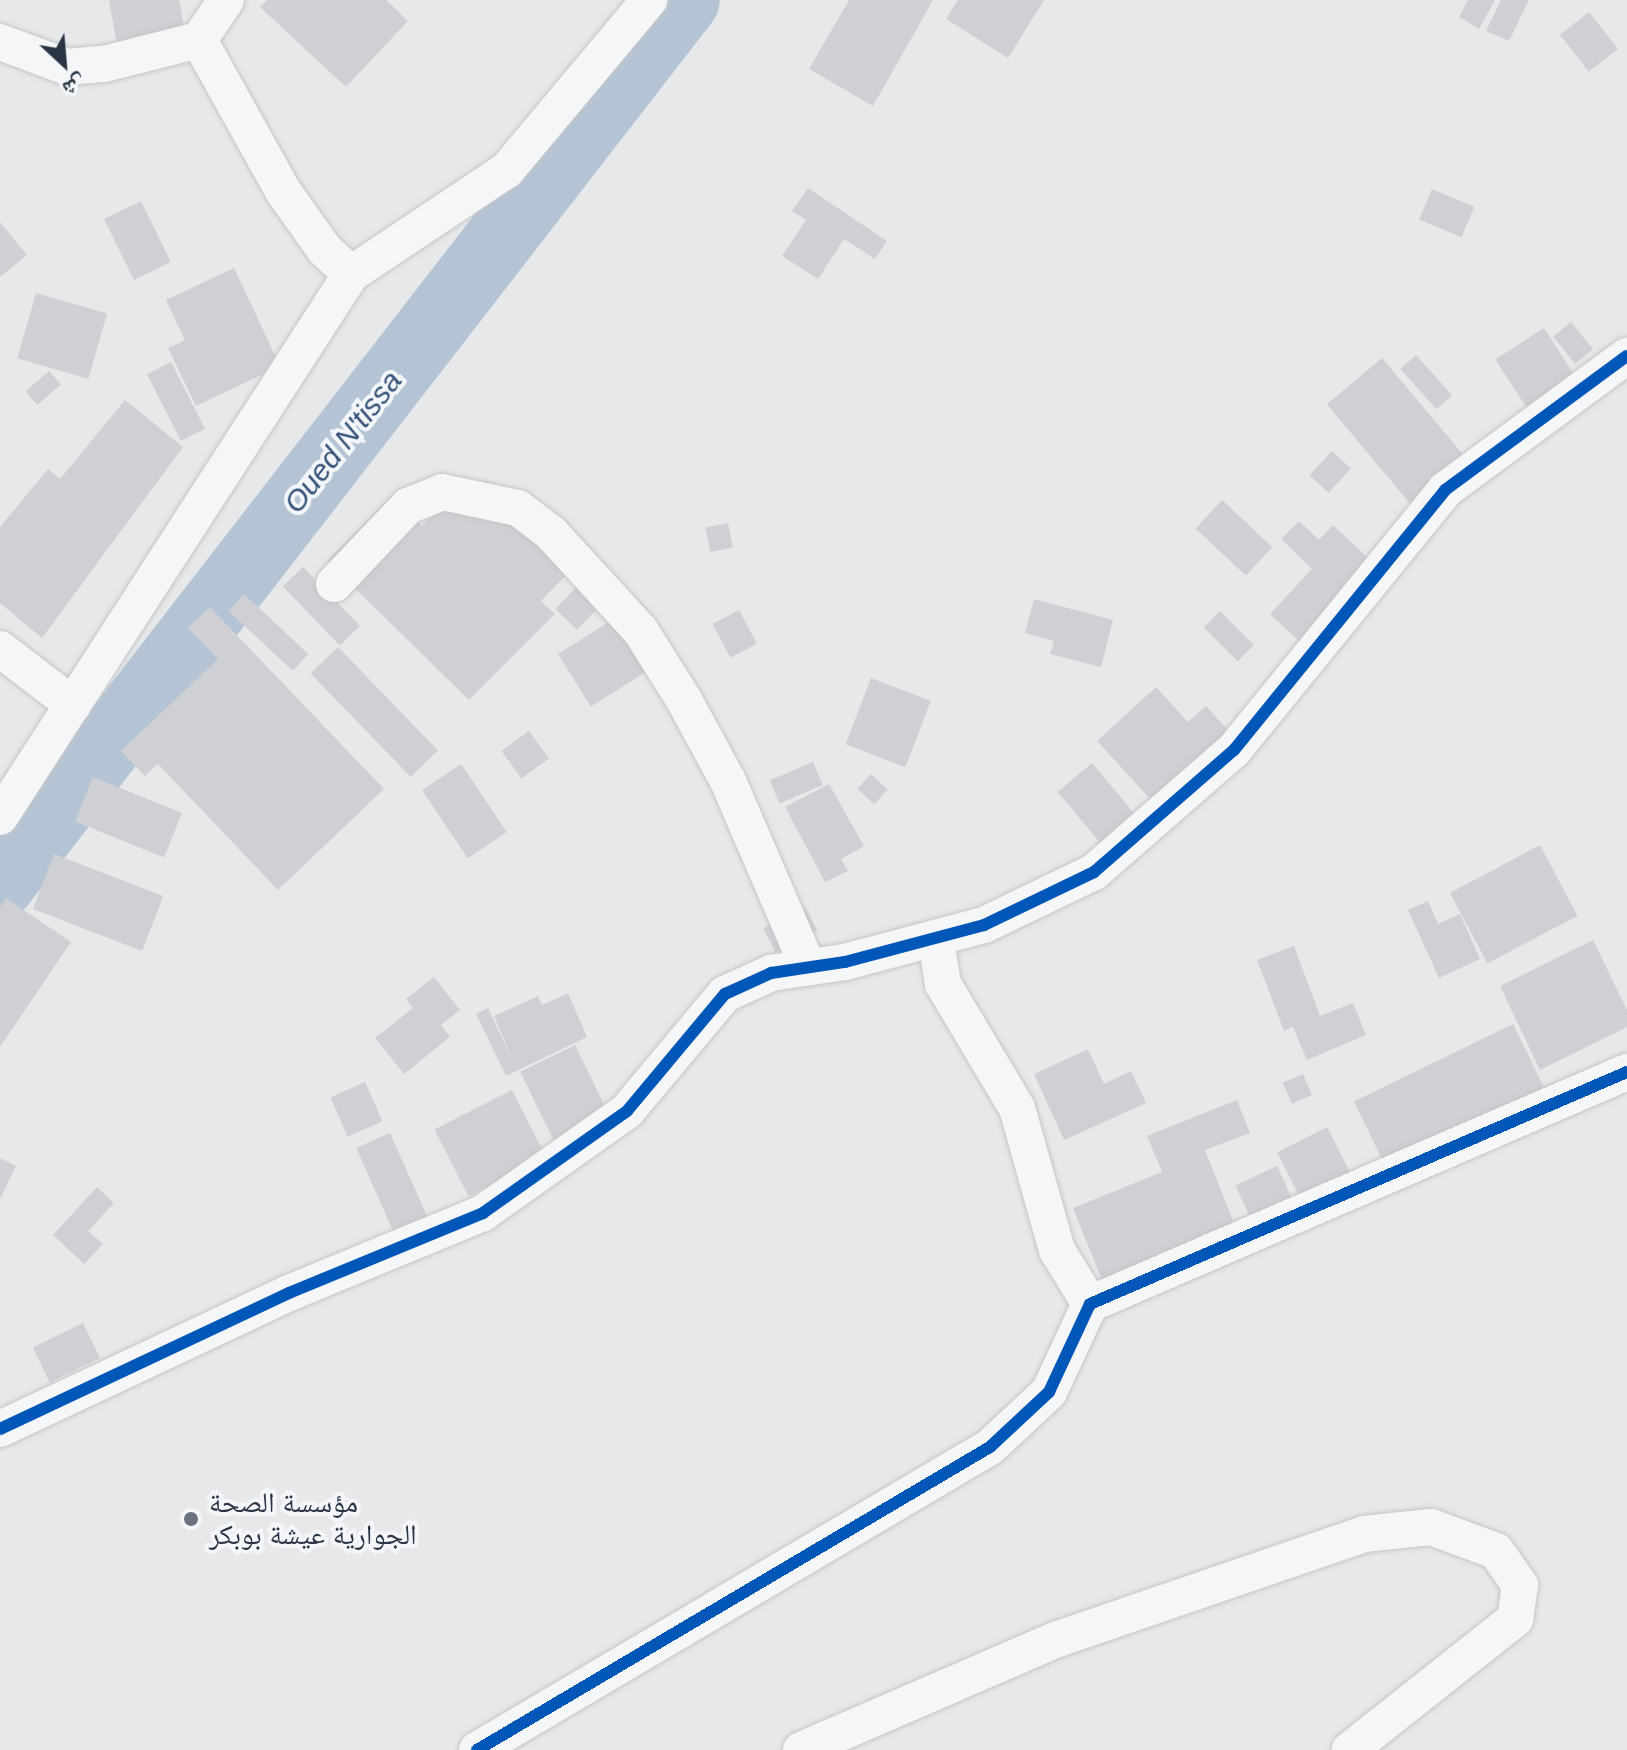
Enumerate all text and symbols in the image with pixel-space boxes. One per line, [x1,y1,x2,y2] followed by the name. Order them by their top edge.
[24,24,104,104] north arrow
[59,70,91,102] text: ش
[276,364,410,520] water label: Oued N'tissa
[209,1486,417,1552] place label: مؤسسة الصحة الجوارية عيشة بوبكر
[180,1508,202,1530] marker: مؤسسة الصحة الجوارية عيشة بوبكر

